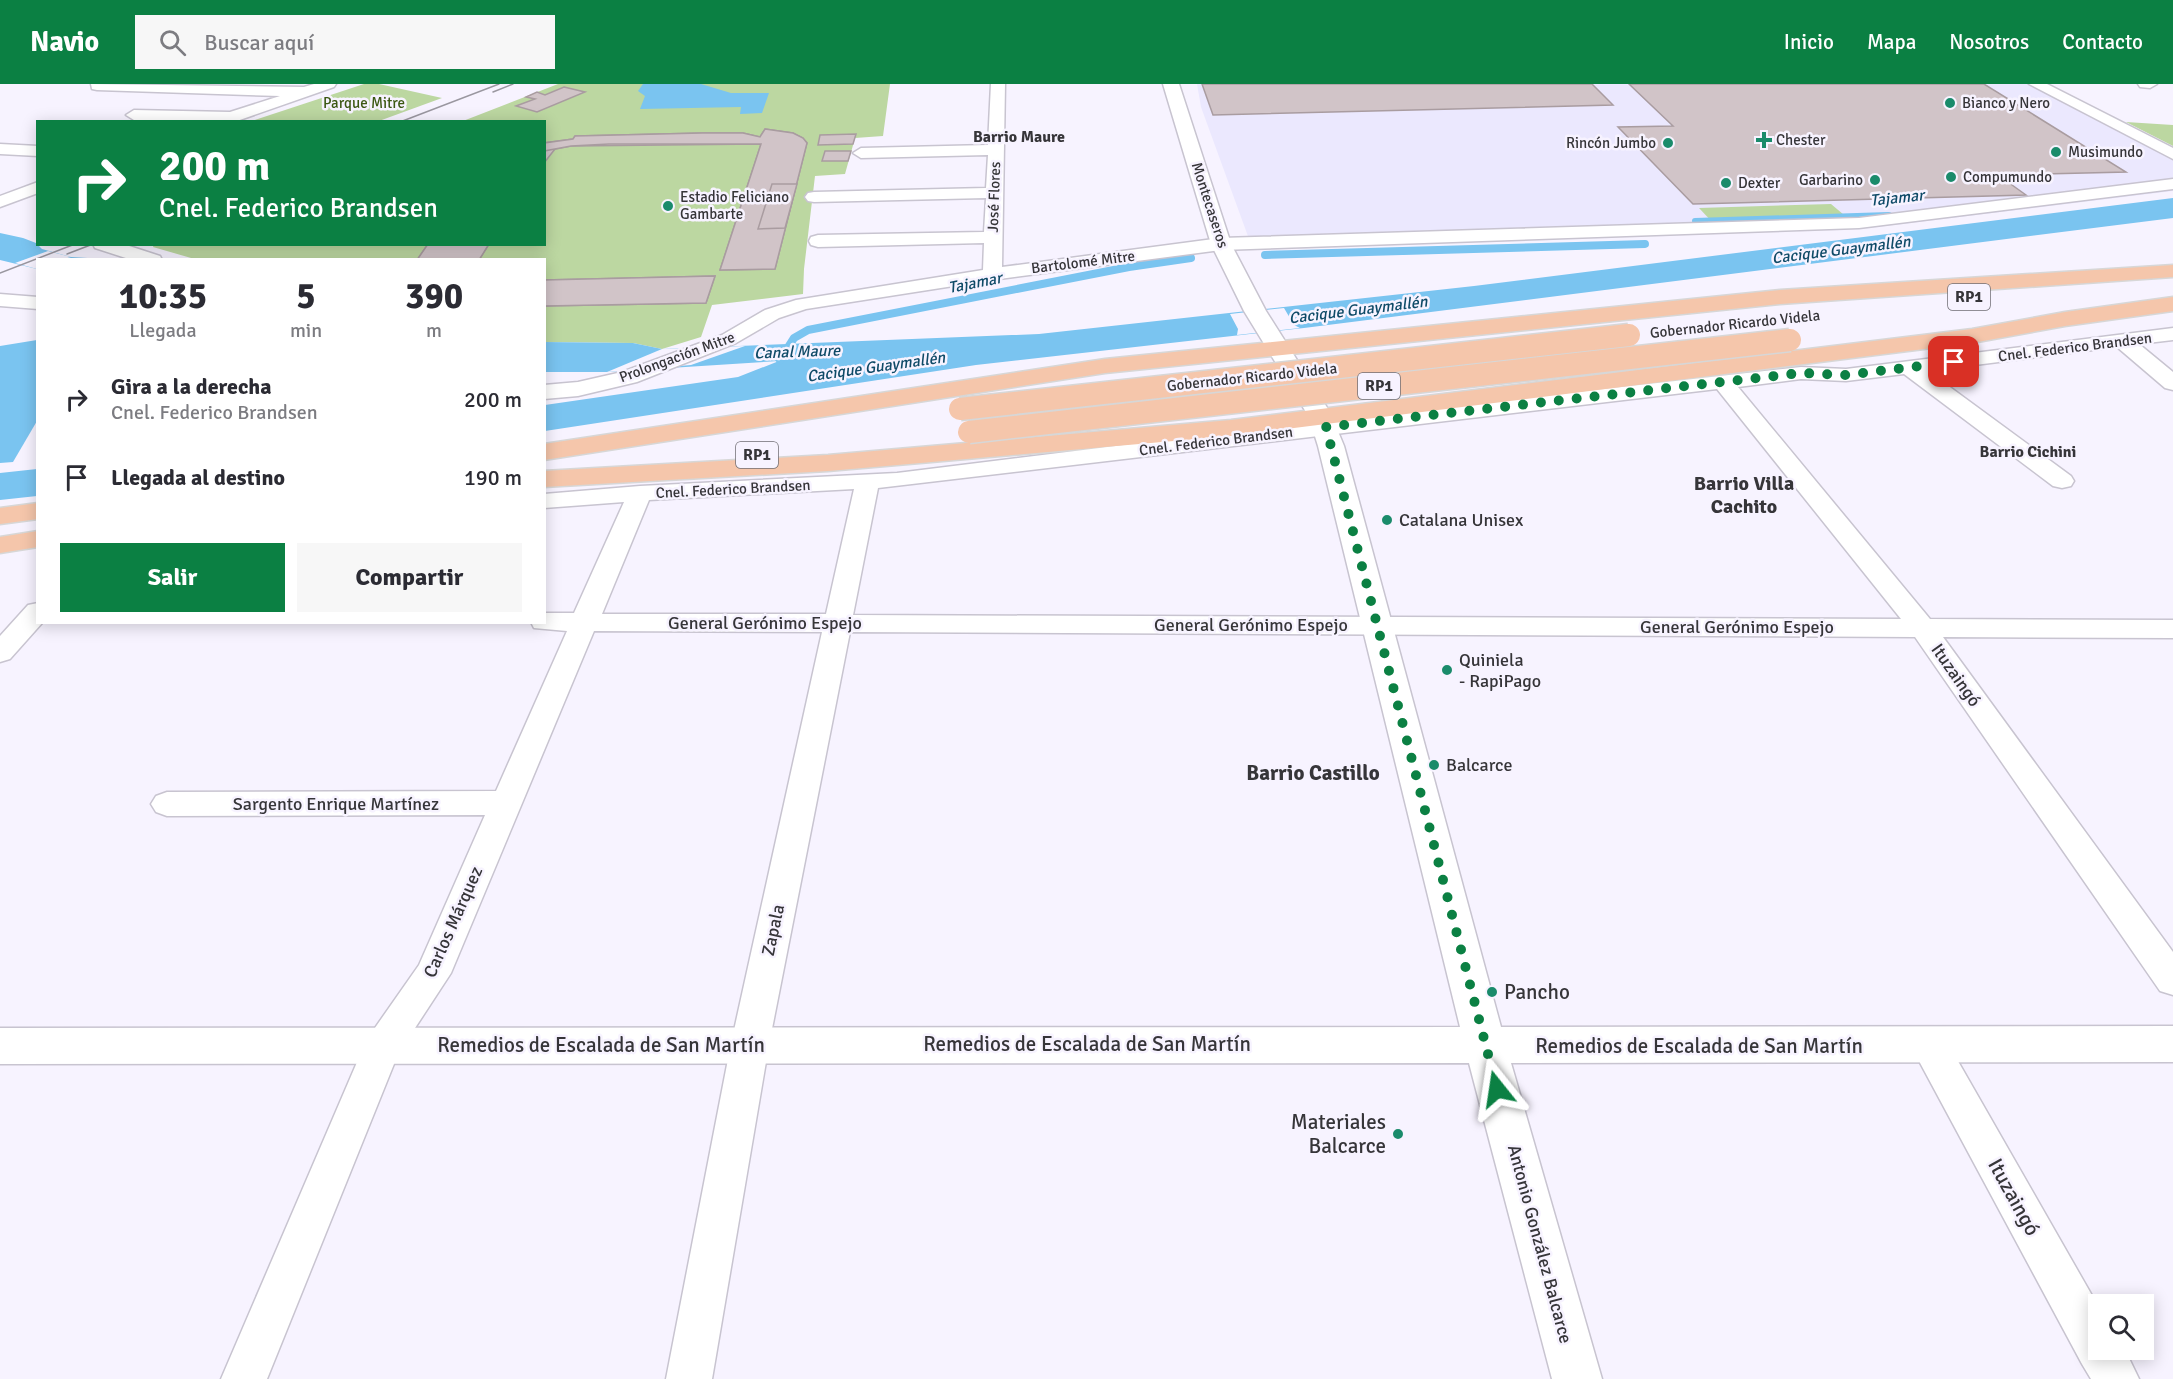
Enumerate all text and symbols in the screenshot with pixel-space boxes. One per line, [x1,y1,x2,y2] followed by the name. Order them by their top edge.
[135,15,555,69] search box
[30,25,99,59] text: Navio
[156,26,189,59] icon: search
[204,29,314,56] text: Buscar aquí
[1784,29,1834,55] text: Inicio
[1867,29,1916,55] text: Mapa
[1949,29,2029,55] text: Nosotros
[2062,29,2143,55] text: Contacto
[323,94,405,112] park label: Parque Mitre
[1962,94,2050,112] place label: Bianco y Nero
[1943,96,1957,110] marker: Bianco y Nero
[973,127,1065,147] district label: Barrio Maure
[1776,131,1826,149] place label: Chester
[1757,133,1771,147] marker: Chester
[1566,134,1656,152] place label: Rincón Jumbo
[1661,136,1675,150] marker: Rincón Jumbo
[159,141,270,192] text: 200 m
[2068,143,2143,161] place label: Musimundo
[60,144,138,222] icon: right
[2049,145,2063,159] marker: Musimundo
[1188,160,1232,251] street label: Montecaseros
[984,161,1004,233] street label: José Flores
[1963,168,2052,186] place label: Compumundo
[1944,170,1958,184] marker: Compumundo
[1799,171,1863,189] place label: Garbarino
[1868,173,1882,187] marker: Garbarino
[1738,174,1781,192] place label: Dexter
[1719,176,1733,190] marker: Dexter
[1869,185,1927,211] water label: Tajamar
[680,188,789,223] place label: Estadio Feliciano Gambarte
[159,192,438,225] text: Cnel. Federico Brandsen
[661,199,675,213] marker: Estadio Feliciano Gambarte
[1771,231,1913,268] water label: Cacique Guaymallén
[1030,247,1136,277] street label: Bartolomé Mitre
[947,268,1006,298] water label: Tajamar
[119,274,207,319] text: 10:35
[296,274,316,319] text: 5
[405,274,463,319] text: 390
[1948,284,1990,310] road number: RP1
[1288,291,1430,328] water label: Cacique Guaymallén
[1649,306,1821,342] street label: Gobernador Ricardo Videla
[129,318,197,343] text: Llegada
[290,318,322,343] text: min
[426,318,442,343] text: m
[617,328,737,386] street label: Prolongación Mitre
[1997,329,2153,365] street label: Cnel. Federico Brandsen
[1928,336,1979,387] pin
[754,340,841,363] water label: Canal Maure
[1937,345,1970,378] icon: arrive
[806,347,948,387] water label: Cacique Guaymallén
[1166,359,1338,395] street label: Gobernador Ricardo Videla
[111,373,272,400] text: Gira a la derecha
[1358,373,1400,399] road number: RP1
[60,383,93,416] icon: right
[464,386,522,413] text: 200 m
[111,400,318,425] text: Cnel. Federico Brandsen
[1138,423,1294,459] street label: Cnel. Federico Brandsen
[736,442,778,468] road number: RP1
[1980,442,2076,462] district label: Barrio Cichini
[60,461,93,494] icon: arrive
[111,464,285,491] text: Llegada al destino
[464,464,522,491] text: 190 m
[1694,471,1794,519] district label: Barrio Villa Cachito
[655,476,811,502] street label: Cnel. Federico Brandsen
[1399,509,1524,531] place label: Catalana Unisex
[1380,513,1394,527] marker: Catalana Unisex
[60,543,285,612] button: Salir
[297,543,522,612] button: Compartir
[668,612,862,634] street label: General Gerónimo Espejo
[1154,614,1348,636] street label: General Gerónimo Espejo
[1640,616,1834,638] street label: General Gerónimo Espejo
[1926,639,1986,711] street label: Ituzaingó
[1459,649,1541,692] place label: Quiniela - RapiPago
[1440,663,1454,677] marker: Quiniela - RapiPago
[1446,754,1512,776] place label: Balcarce
[1427,758,1441,772] marker: Balcarce
[1246,760,1380,786] district label: Barrio Castillo
[233,793,439,815] street label: Sargento Enrique Martínez
[419,863,487,981] street label: Carlos Márquez
[757,902,789,958] street label: Zapala
[1504,979,1570,1005] place label: Pancho
[1485,985,1499,999] marker: Pancho
[923,1031,1251,1057] street label: Remedios de Escalada de San Martín
[437,1032,765,1058] street label: Remedios de Escalada de San Martín
[1535,1033,1863,1059] street label: Remedios de Escalada de San Martín
[1465,1057,1529,1121] position arrow
[1291,1109,1386,1159] place label: Materiales Balcarce
[1391,1127,1405,1141] marker: Materiales Balcarce
[1503,1142,1577,1346] street label: Antonio González Balcarce
[1982,1154,2046,1240] street label: Ituzaingó
[2088,1294,2154,1360] map controls
[2088,1294,2154,1360] button: search

